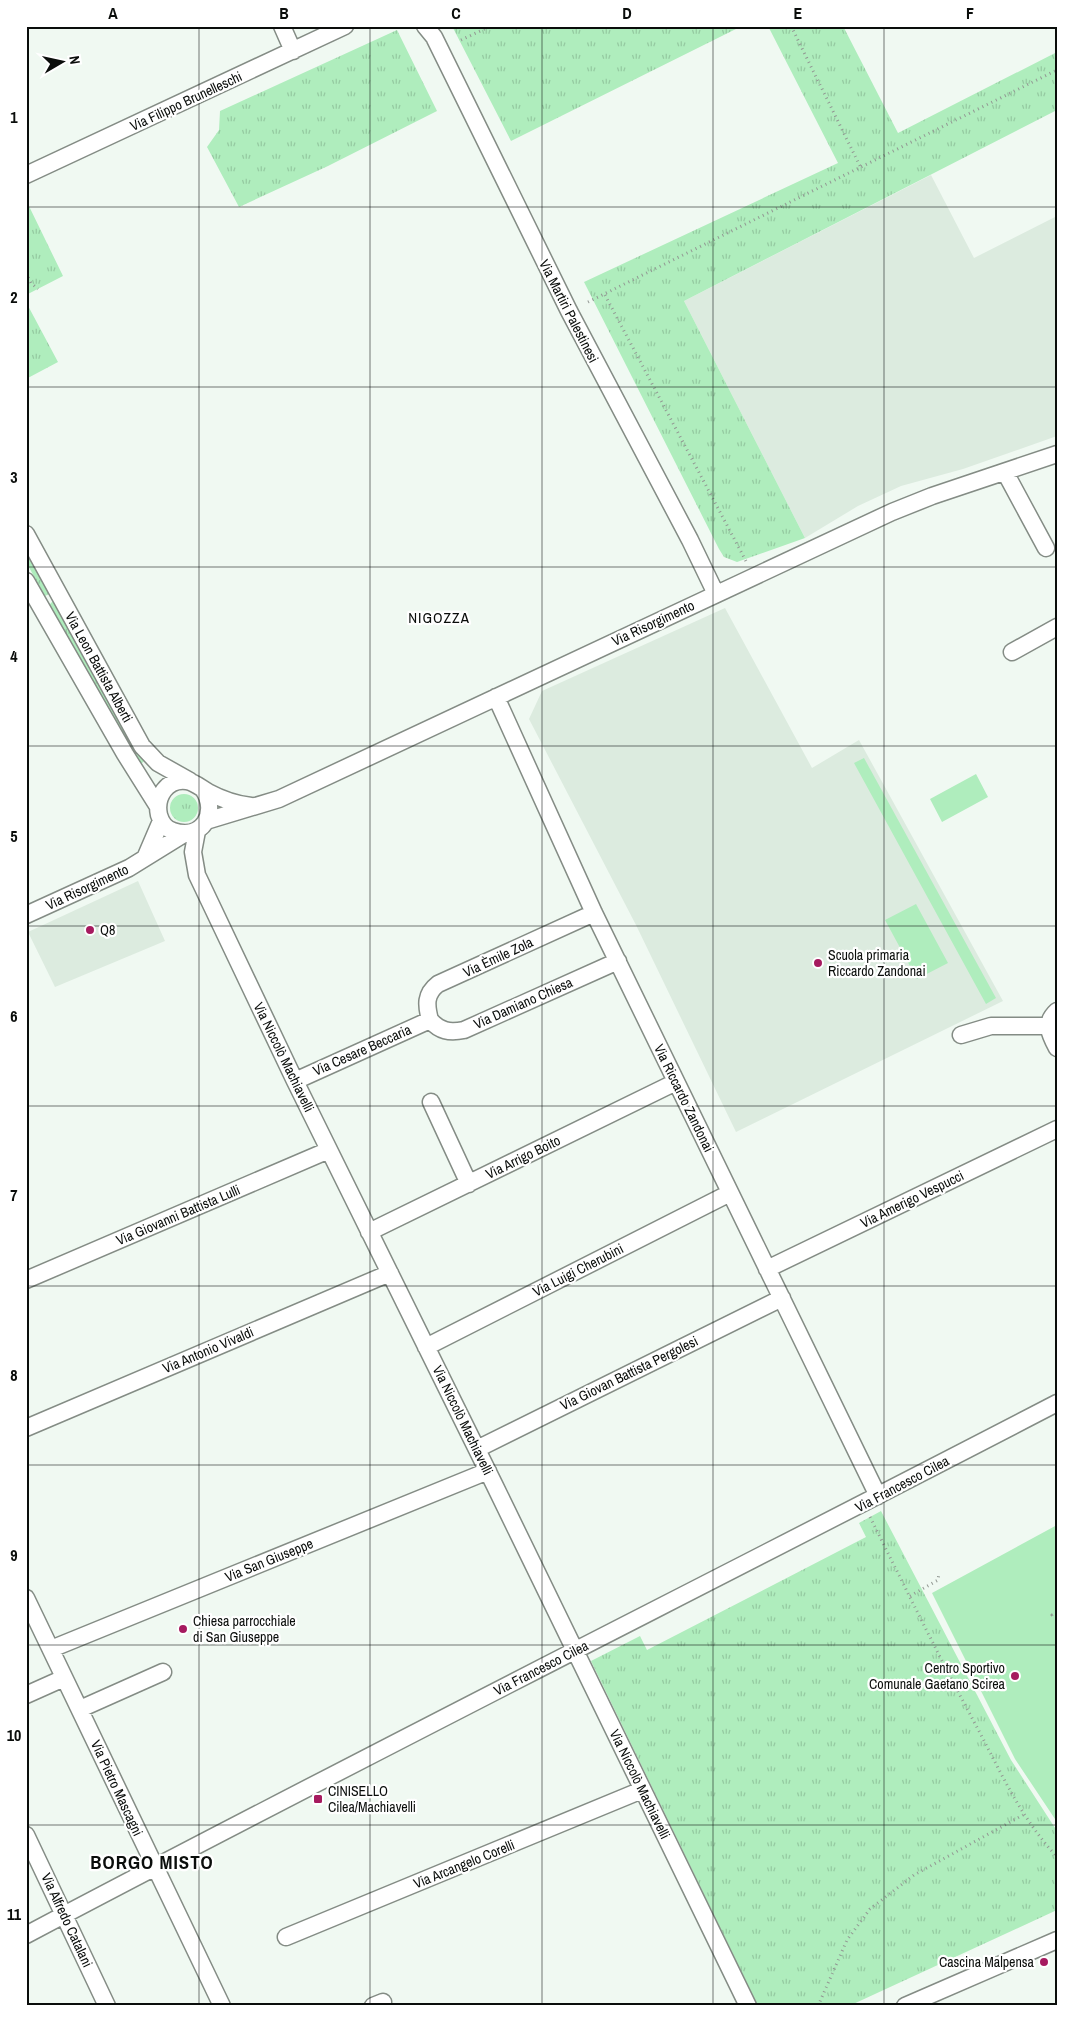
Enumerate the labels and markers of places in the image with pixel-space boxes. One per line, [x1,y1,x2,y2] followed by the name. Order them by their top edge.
[100,921,115,939] place label: Q8
[84,924,96,936] marker: Q8
[828,946,926,980] place label: Scuola primaria Riccardo Zandonai
[812,957,824,969] marker: Scuola primaria Riccardo Zandonai
[193,1612,296,1646] place label: Chiesa parrocchiale di San Giuseppe
[177,1623,189,1635] marker: Chiesa parrocchiale di San Giuseppe
[869,1659,1006,1693] place label: Centro Sportivo Comunale Gaetano Scirea
[1009,1670,1021,1682] marker: Centro Sportivo Comunale Gaetano Scirea
[328,1782,416,1816] place label: CINISELLO Cilea/Machiavelli
[312,1793,324,1805] marker: CINISELLO Cilea/Machiavelli
[939,1953,1035,1971] place label: Cascina Malpensa
[1038,1956,1050,1968] marker: Cascina Malpensa

